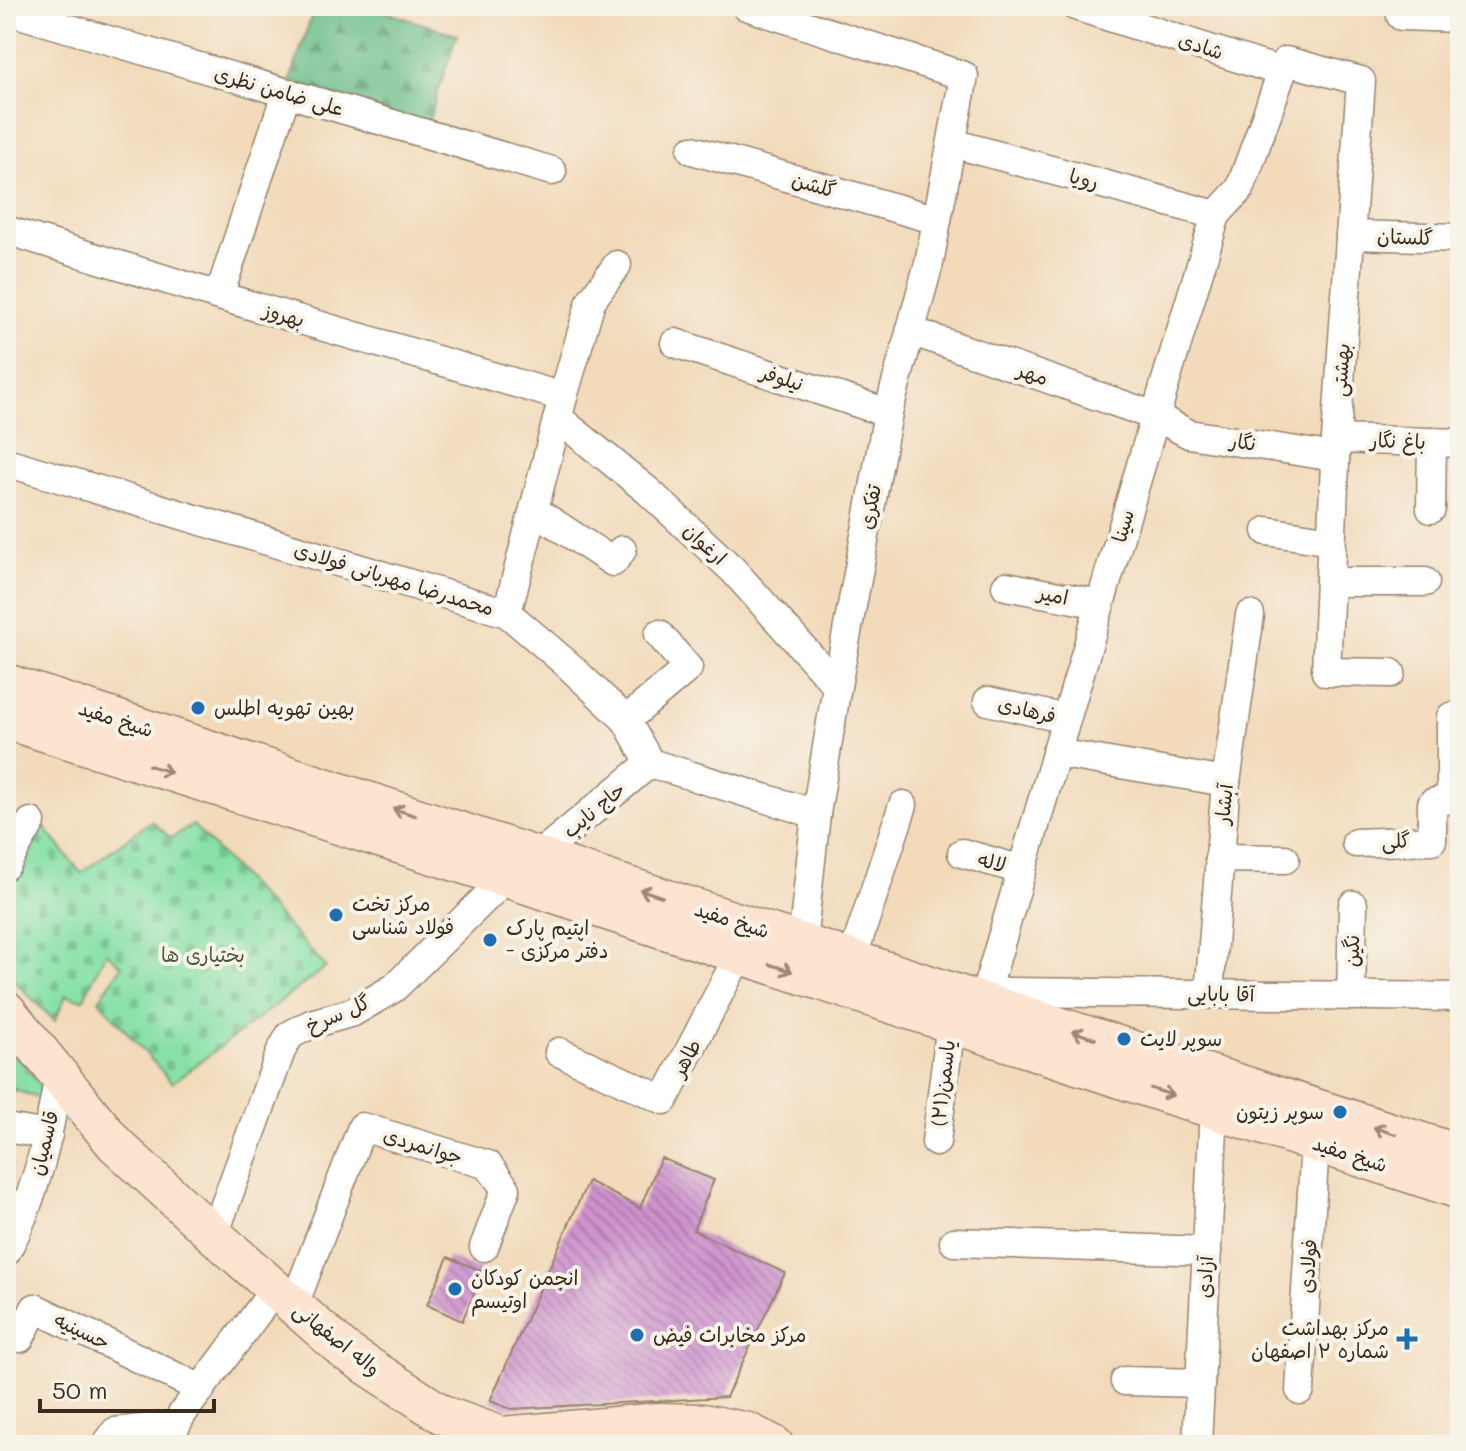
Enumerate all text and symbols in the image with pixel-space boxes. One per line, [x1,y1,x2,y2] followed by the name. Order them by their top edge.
[1176,26,1227,64] street label: شادی
[211,59,347,122] street label: علی ضامن نظری
[1067,162,1102,194] street label: رویا
[789,165,839,203] street label: گلشن
[1377,222,1433,250] street label: گلستان
[259,295,308,332] street label: بهروز
[1325,342,1356,398] street label: بهشتی
[1013,355,1052,390] street label: مهر
[755,357,807,398] street label: نیلوفر
[1226,426,1258,456] street label: نگار
[1368,426,1426,456] street label: باغ نگار
[852,482,886,531] street label: تفکری
[1105,506,1139,545] street label: سینا
[679,517,733,570] street label: ارغوان
[291,535,497,622] street label: محمدرضا مهربانی فولادی
[1034,578,1071,610] street label: امیر
[996,690,1059,728] street label: فرهادی
[75,694,157,744] street label: شیخ مفید
[214,694,355,722] place label: بهین تهویه اطلس
[189,699,207,717] marker: بهین تهویه اطلس
[147,762,173,777] one-way arrow
[557,776,631,844] street label: حاج نایب
[1208,781,1238,827] street label: آبشار
[391,804,416,819] one-way arrow
[1381,827,1411,854] street label: گلی
[975,845,1009,877] street label: لاله
[639,885,664,900] one-way arrow
[352,890,454,940] place label: مرکز تخت فولاد شناسی
[691,895,773,945] street label: شیخ مفید
[327,906,345,924] marker: مرکز تخت فولاد شناسی
[506,914,609,963] place label: اپتیم پارک - دفتر مرکزی
[481,931,499,949] marker: اپتیم پارک - دفتر مرکزی
[1338,935,1364,967] street label: نگین
[161,941,245,967] park label: بختیاری ها
[768,962,793,977] one-way arrow
[1187,979,1256,1008] street label: آقا بابایی
[301,988,375,1040] street label: گل سرخ
[1140,1025,1222,1052] place label: سوپر لایت
[1072,1026,1097,1041] one-way arrow
[1115,1030,1133,1048] marker: سوپر لایت
[663,1034,706,1083] street label: طاهر
[924,1038,960,1128] street label: یاسمن(۲۱)
[1149,1085,1174,1100] one-way arrow
[1236,1098,1324,1125] place label: سوپر زیتون
[1331,1103,1349,1121] marker: سوپر زیتون
[22,1108,64,1178] street label: قاسمیان
[380,1121,466,1170] street label: جوانمردی
[1373,1122,1398,1137] one-way arrow
[1309,1129,1391,1179] street label: شیخ مفید
[1292,1238,1322,1294] street label: فولادی
[1190,1254,1218,1299] street label: آزادی
[471,1264,578,1317] place label: انجمن کودکان اوتیسم
[446,1280,464,1298] marker: انجمن کودکان اوتیسم
[288,1296,387,1381] street label: واله اصفهانی
[50,1306,115,1355] street label: حسینیه
[1251,1314,1389,1363] place label: مرکز بهداشت شماره ۲ اصفهان
[653,1321,806,1347] place label: مرکز مخابرات فیض
[628,1326,646,1344] marker: مرکز مخابرات فیض
[1396,1328,1418,1350] marker: مرکز بهداشت شماره ۲ اصفهان
[40,1363,214,1413] scale bar
[52,1374,108,1405] text: 50 m

